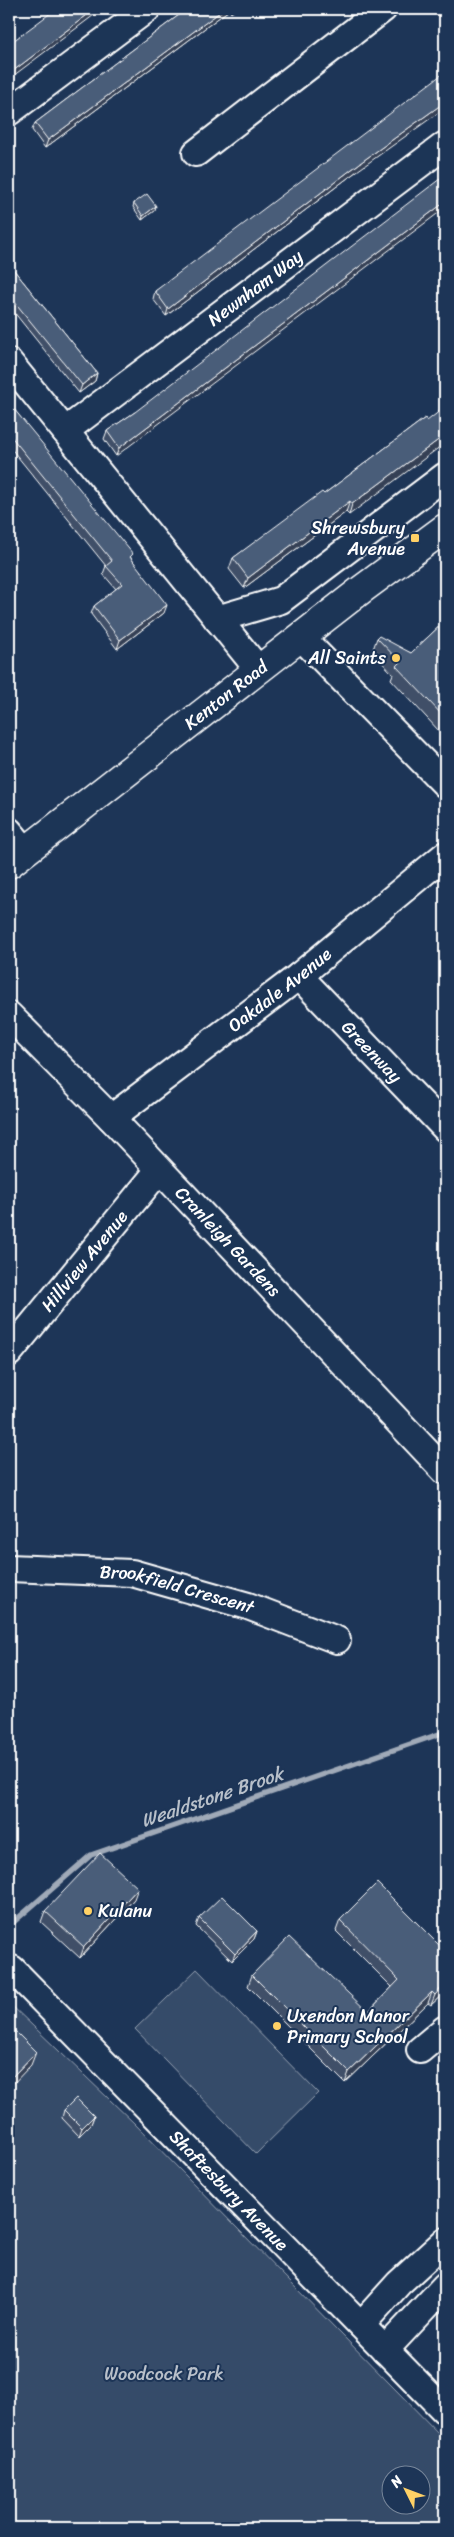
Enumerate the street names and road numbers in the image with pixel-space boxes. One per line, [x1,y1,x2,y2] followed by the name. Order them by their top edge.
[200,241,311,335] street label: Newnham Way
[177,651,276,738] street label: Kenton Road
[221,939,339,1041] street label: Oakdale Avenue
[333,1013,411,1091] street label: Greenway
[167,1178,289,1305] street label: Cranleigh Gardens
[33,1202,137,1319] street label: Hillview Avenue
[99,1556,260,1623] street label: Brookfield Crescent
[161,2122,297,2259] street label: Shaftesbury Avenue

